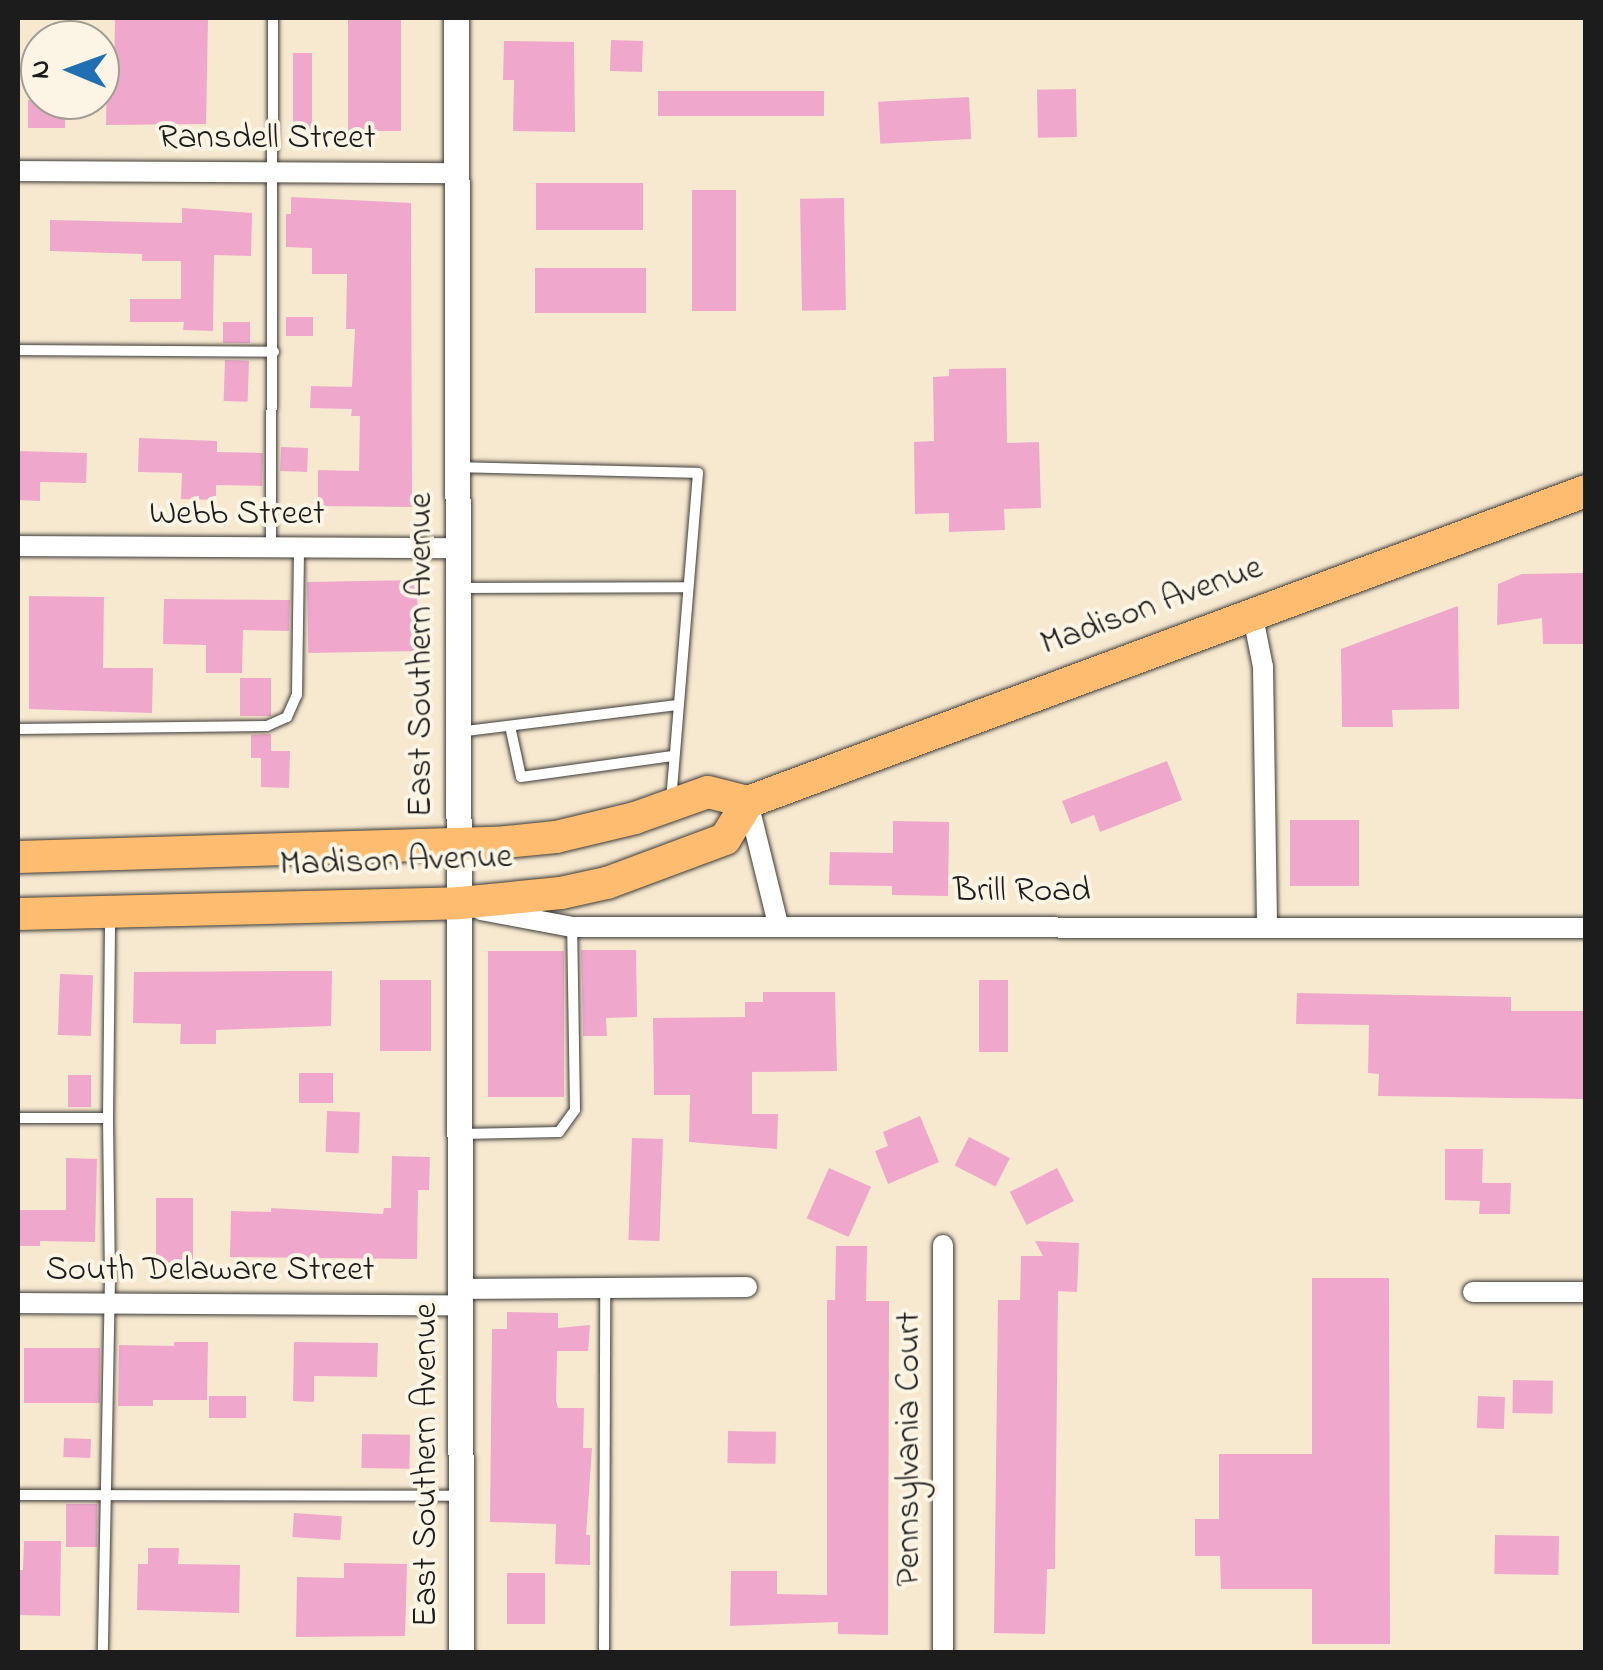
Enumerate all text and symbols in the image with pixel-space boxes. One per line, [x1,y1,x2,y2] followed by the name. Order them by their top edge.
[20,20,120,120] north arrow
[21,60,62,79] text: N
[158,118,376,160] street label: Ransdell Street
[401,493,443,817] street label: East Southern Avenue
[149,494,325,536] street label: Webb Street
[1035,547,1269,667] street label: Madison Avenue
[279,837,513,887] street label: Madison Avenue
[953,871,1091,913] street label: Brill Road
[45,1250,375,1292] street label: South Delaware Street
[406,1303,448,1627] street label: East Southern Avenue
[889,1311,931,1587] street label: Pennsylvania Court

